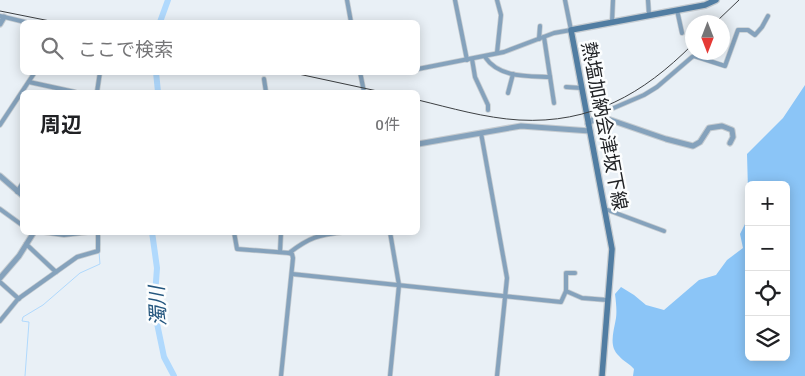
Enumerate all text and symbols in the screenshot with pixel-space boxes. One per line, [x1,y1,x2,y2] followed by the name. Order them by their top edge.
[685,15,730,60] north arrow
[20,20,420,75] search box
[38,34,66,62] icon: search
[78,38,173,62] text: ここで検索
[576,40,632,212] street label: 熱塩加納会津坂下線
[40,112,82,138] text: 周辺
[375,115,400,135] text: 0件
[745,181,790,361] map controls
[745,181,790,226] button: +
[745,226,790,271] button: −
[745,271,790,316] button: locate
[144,283,172,327] water label: 濁川
[745,316,790,361] button: layers

